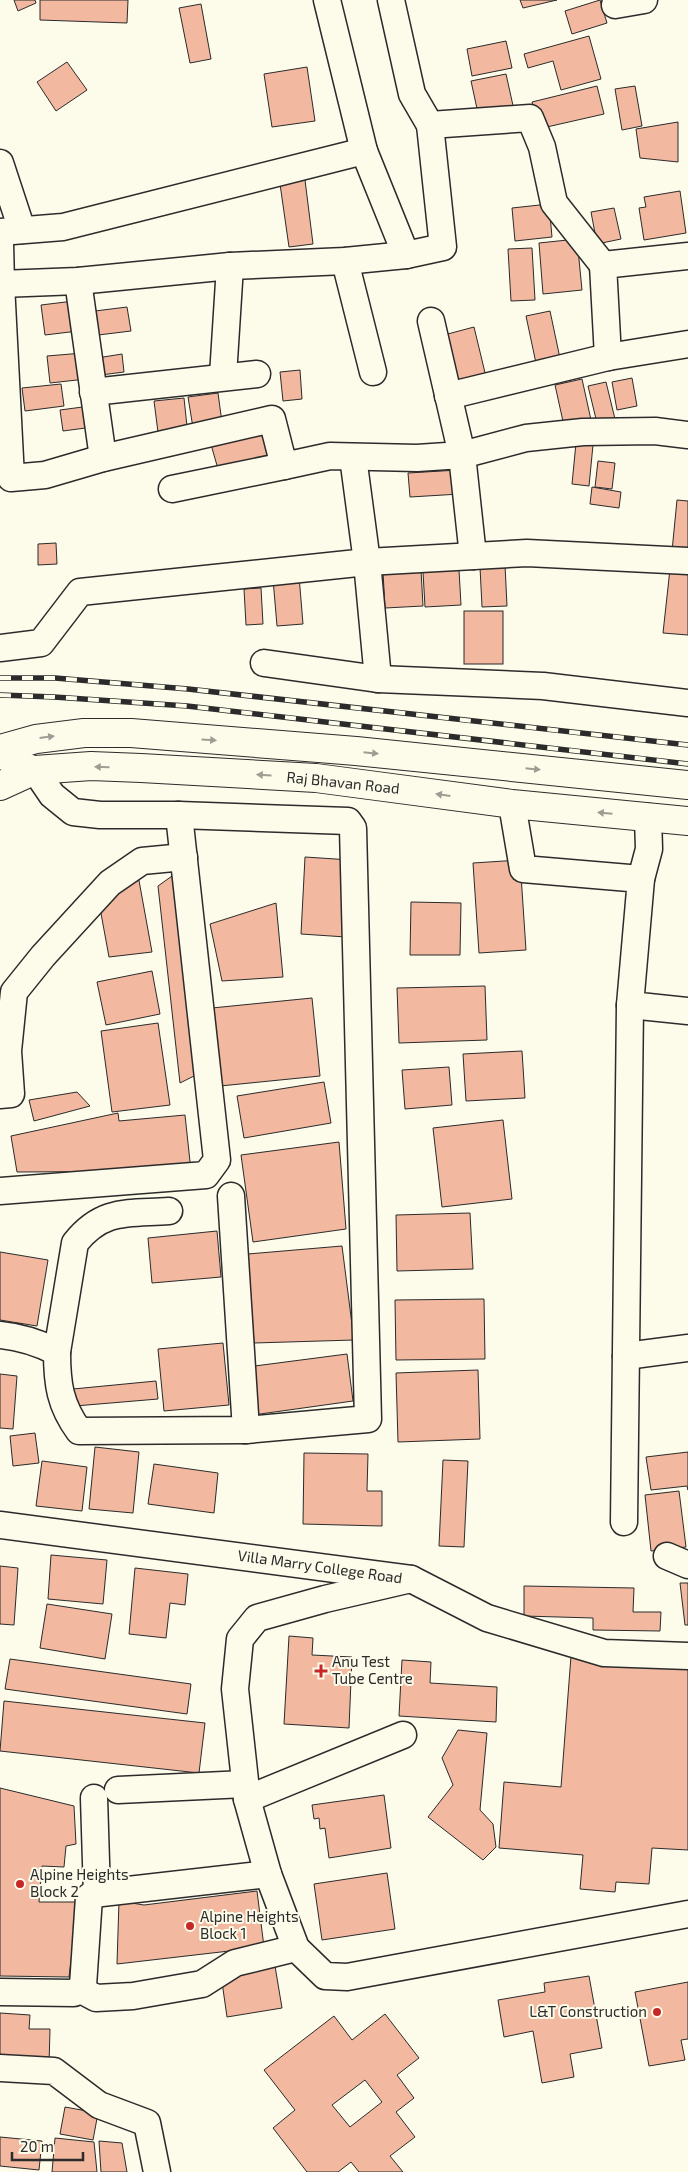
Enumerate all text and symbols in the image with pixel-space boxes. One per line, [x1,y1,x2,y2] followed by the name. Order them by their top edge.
[40,733,56,741] one-way arrow
[202,736,218,744] one-way arrow
[364,749,380,757] one-way arrow
[94,762,110,770] one-way arrow
[525,765,541,773] one-way arrow
[286,767,401,798] street label: Raj Bhavan Road
[256,770,272,778] one-way arrow
[435,790,451,798] one-way arrow
[596,808,612,816] one-way arrow
[237,1546,404,1586] street label: Villa Marry College Road
[332,1652,413,1687] place label: Anu Test Tube Centre
[314,1664,328,1678] marker: Anu Test Tube Centre
[30,1865,129,1900] place label: Alpine Heights Block 2
[14,1878,26,1890] marker: Alpine Heights Block 2
[200,1907,299,1942] place label: Alpine Heights Block 1
[184,1920,196,1932] marker: Alpine Heights Block 1
[529,2002,647,2020] place label: L&T Construction
[651,2006,663,2018] marker: L&T Construction
[12,2130,84,2162] scale bar
[20,2137,54,2155] text: 20 m

